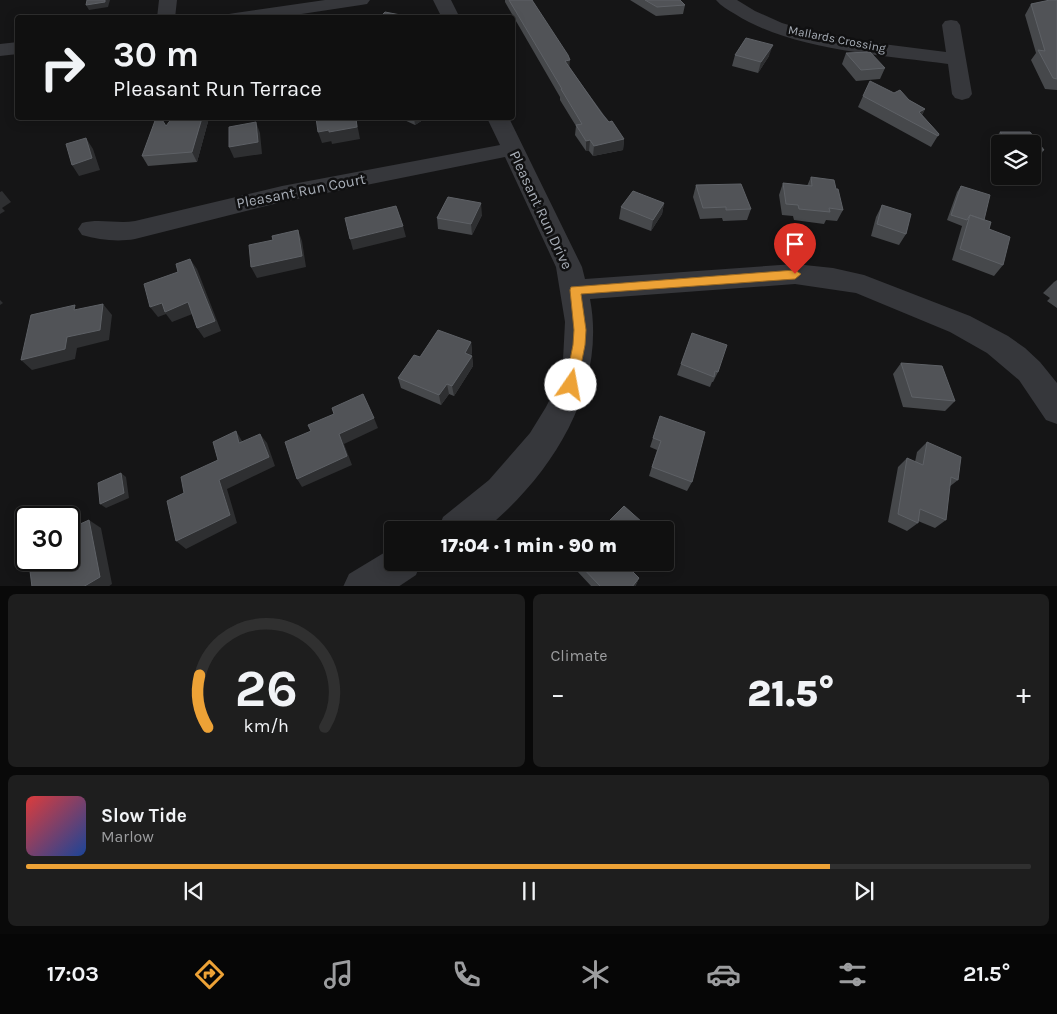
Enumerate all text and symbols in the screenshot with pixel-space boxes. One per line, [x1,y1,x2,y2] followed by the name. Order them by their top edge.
[787,23,887,55] street label: Mallards Crossing
[113,34,199,75] text: 30 m
[30,35,95,100] icon: right
[113,76,322,102] text: Pleasant Run Terrace
[991,135,1041,185] map controls
[991,135,1041,185] button: layers
[506,148,576,272] street label: Pleasant Run Drive
[235,170,368,212] street label: Pleasant Run Court
[774,223,816,274] pin
[781,230,809,258] icon: arrive
[544,358,596,410] position arrow
[15,506,80,571] speed limit sign: 30
[441,535,617,557] text: 17:04 · 1 min · 90 m
[551,646,608,665] text: Climate
[235,658,298,719] text: 26
[747,671,835,716] text: 21.5°
[551,677,565,710] text: −
[1016,677,1031,710] text: +
[244,716,289,737] text: km/h
[101,805,187,827] text: Slow Tide
[101,827,154,846] text: Marlow
[180,877,208,905] icon: previous
[515,877,543,905] icon: pause
[850,877,878,905] icon: next
[192,957,227,992] icon: directions
[321,957,356,992] icon: music
[449,957,484,992] icon: phone
[578,957,613,992] icon: climate
[706,957,741,992] icon: car
[835,957,870,992] icon: filters
[47,961,99,987] text: 17:03
[963,961,1010,987] text: 21.5°

